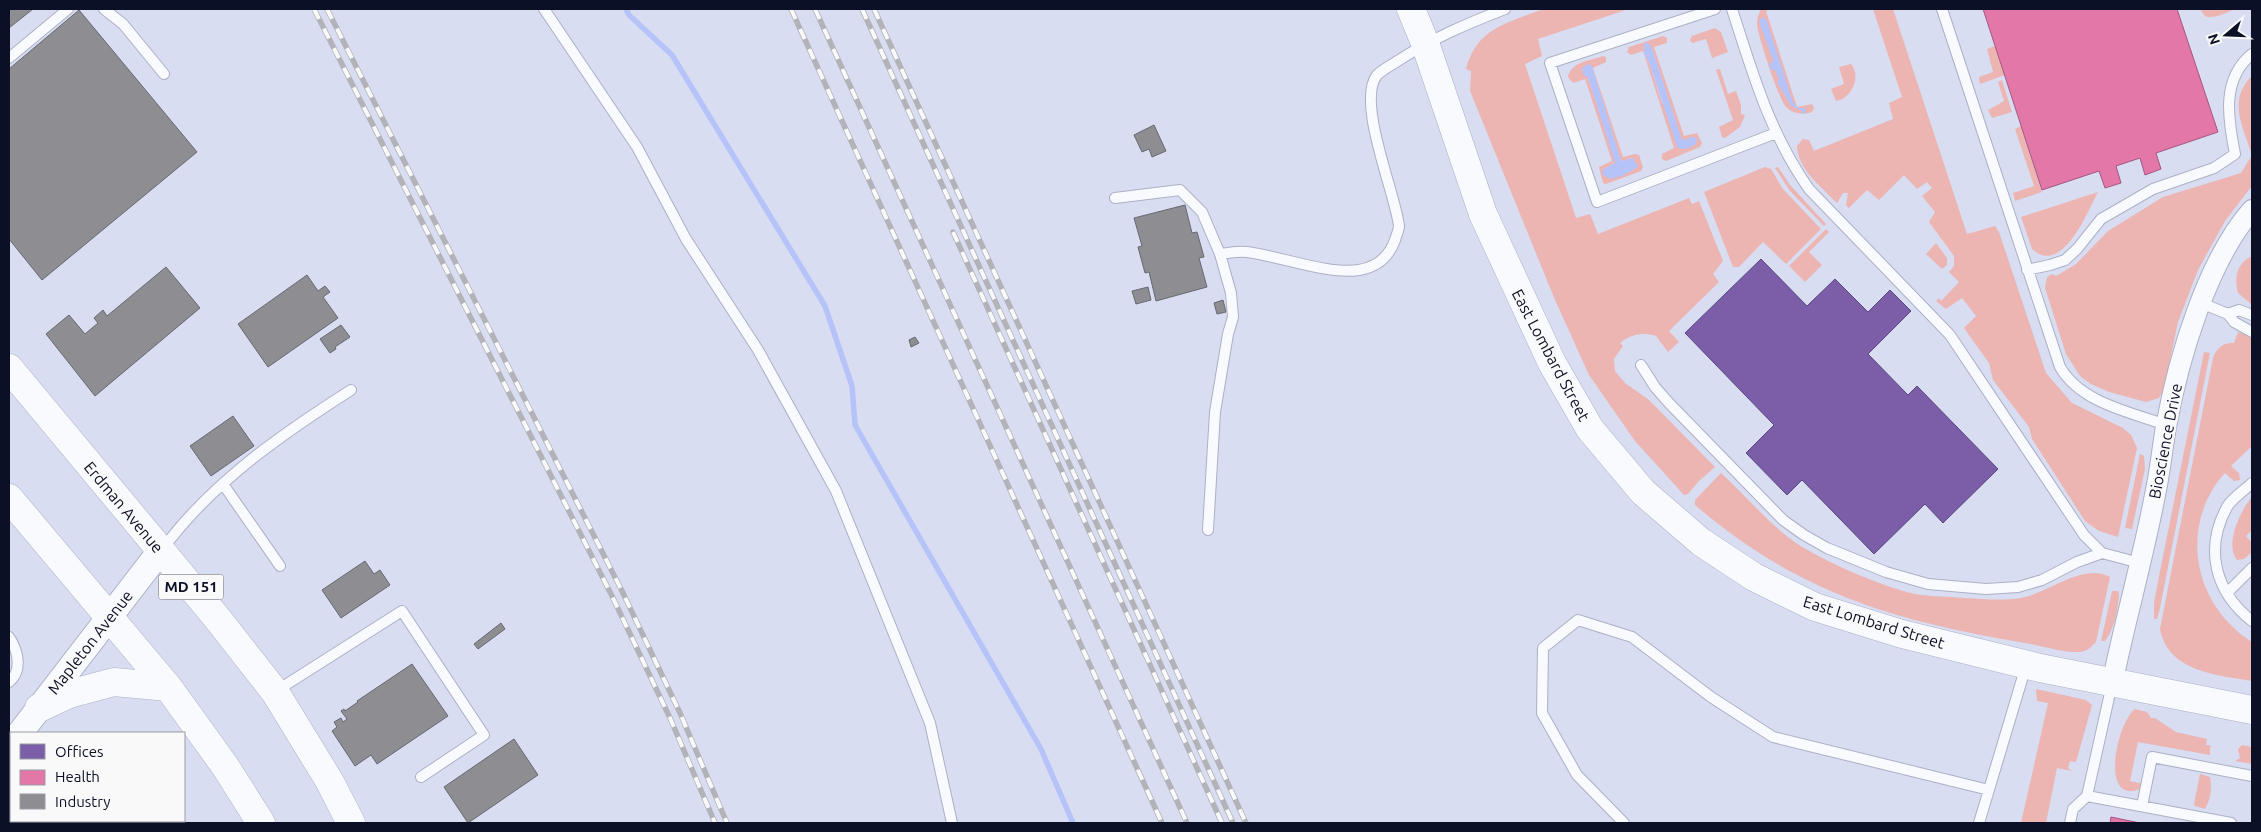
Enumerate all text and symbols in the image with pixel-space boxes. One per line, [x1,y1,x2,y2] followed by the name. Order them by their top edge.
[2201,10,2251,60] north arrow
[2204,32,2223,47] text: N
[1509,286,1594,425] street label: East Lombard Street
[2145,382,2185,500] street label: Bioscience Drive
[81,458,167,556] street label: Erdman Avenue
[158,574,224,600] road number: MD 151
[44,586,136,698] street label: Mapleton Avenue
[1801,592,1947,652] street label: East Lombard Street
[10,732,185,822] legend
[55,743,103,760] text: Offices
[55,768,100,785] text: Health
[55,793,110,810] text: Industry

